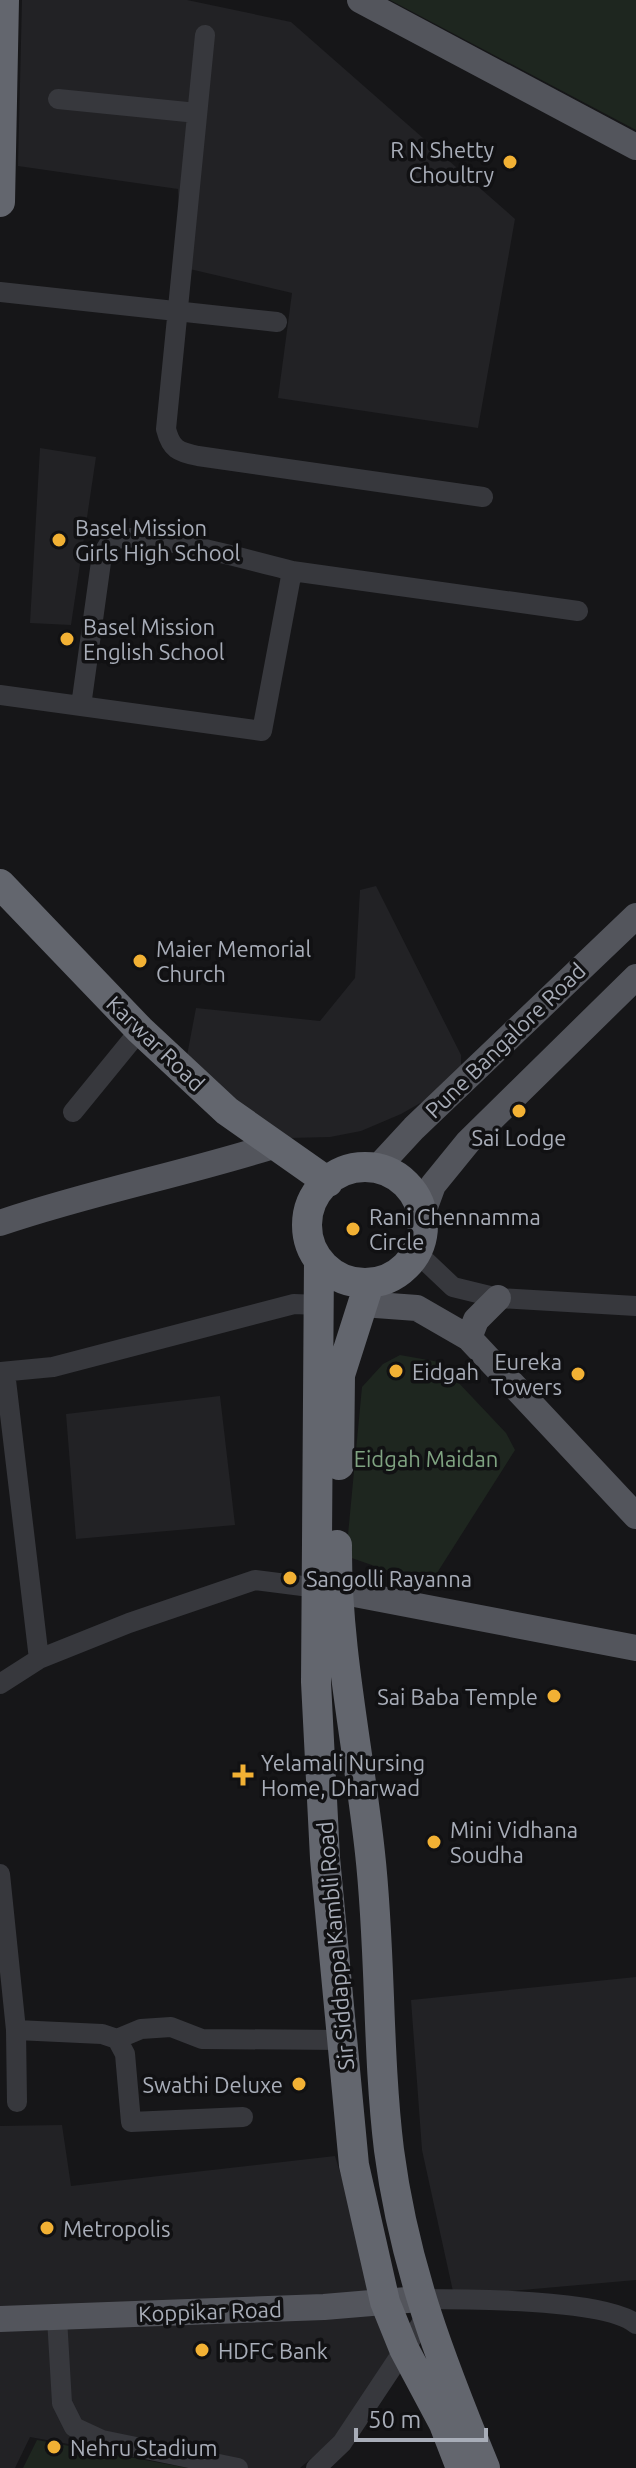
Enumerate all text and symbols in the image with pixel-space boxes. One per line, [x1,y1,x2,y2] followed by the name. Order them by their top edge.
[390,137,494,187] place label: R N Shetty Choultry
[501,153,519,171] marker: R N Shetty Choultry
[75,515,241,565] place label: Basel Mission Girls High School
[50,531,68,549] marker: Basel Mission Girls High School
[83,614,225,664] place label: Basel Mission English School
[58,630,76,648] marker: Basel Mission English School
[156,936,311,986] place label: Maier Memorial Church
[131,952,149,970] marker: Maier Memorial Church
[420,957,590,1123] street label: Pune Bangalore Road
[102,990,210,1096] street label: Karwar Road
[510,1102,528,1120] marker: Sai Lodge
[472,1125,566,1150] place label: Sai Lodge
[369,1204,541,1254] place label: Rani Chennamma Circle
[344,1220,362,1238] marker: Rani Chennamma Circle
[491,1349,562,1399] place label: Eureka Towers
[412,1359,479,1384] place label: Eidgah
[387,1362,405,1380] marker: Eidgah
[569,1365,587,1383] marker: Eureka Towers
[354,1446,498,1471] park label: Eidgah Maidan
[306,1566,472,1591] place label: Sangolli Rayanna
[281,1569,299,1587] marker: Sangolli Rayanna
[377,1684,538,1709] place label: Sai Baba Temple
[545,1687,563,1705] marker: Sai Baba Temple
[261,1750,425,1800] place label: Yelamali Nursing Home, Dharwad
[232,1764,254,1786] marker: Yelamali Nursing Home, Dharwad
[450,1817,578,1867] place label: Mini Vidhana Soudha
[312,1821,358,2071] street label: Sir Siddappa Kambli Road
[425,1833,443,1851] marker: Mini Vidhana Soudha
[143,2072,283,2097] place label: Swathi Deluxe
[290,2075,308,2093] marker: Swathi Deluxe
[63,2216,171,2241] place label: Metropolis
[38,2219,56,2237] marker: Metropolis
[138,2296,282,2326] street label: Koppikar Road
[218,2338,328,2363] place label: HDFC Bank
[193,2341,211,2359] marker: HDFC Bank
[356,2392,486,2442] scale bar
[368,2406,421,2433] text: 50 m
[70,2435,218,2460] place label: Nehru Stadium
[45,2438,63,2456] marker: Nehru Stadium

